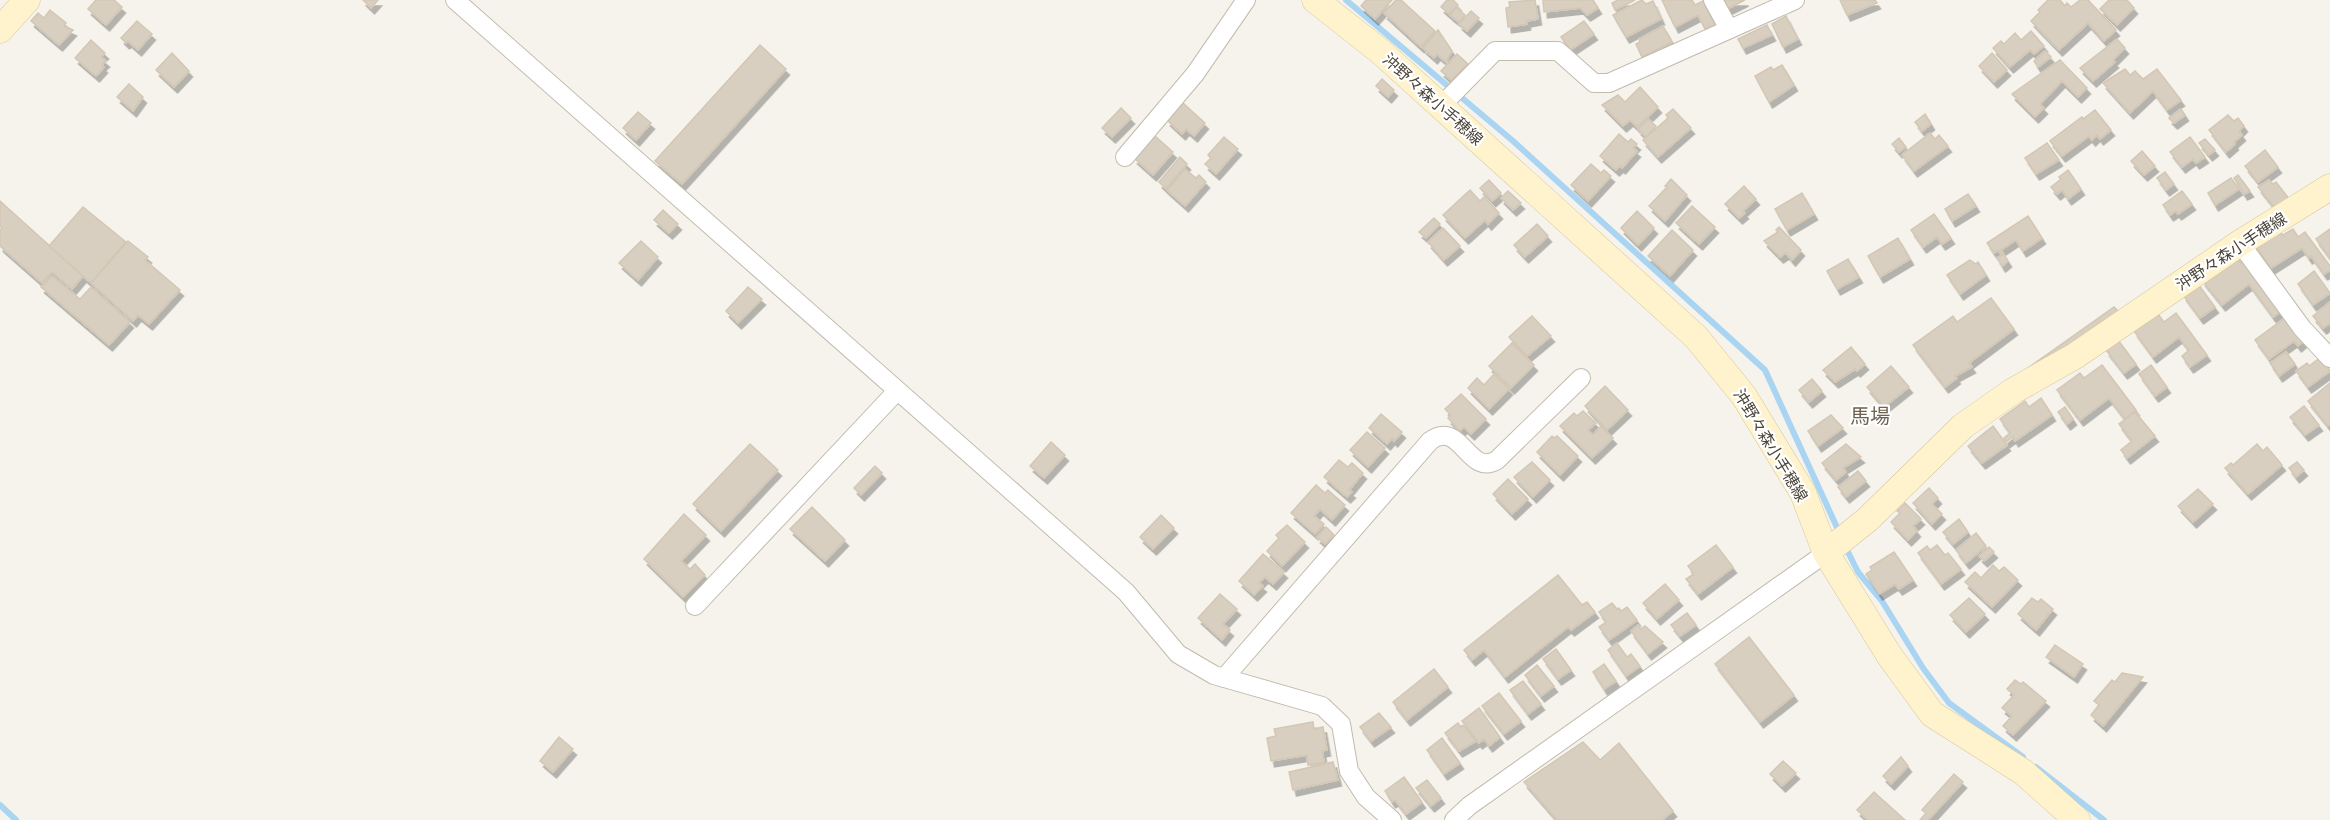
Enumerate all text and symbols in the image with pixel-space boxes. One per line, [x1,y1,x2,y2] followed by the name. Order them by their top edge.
[1379,49,1487,149] street label: 沖野々森小手穂線
[2172,208,2290,294] street label: 沖野々森小手穂線
[1729,385,1813,505] street label: 沖野々森小手穂線
[1850,403,1890,428] district label: 馬場

